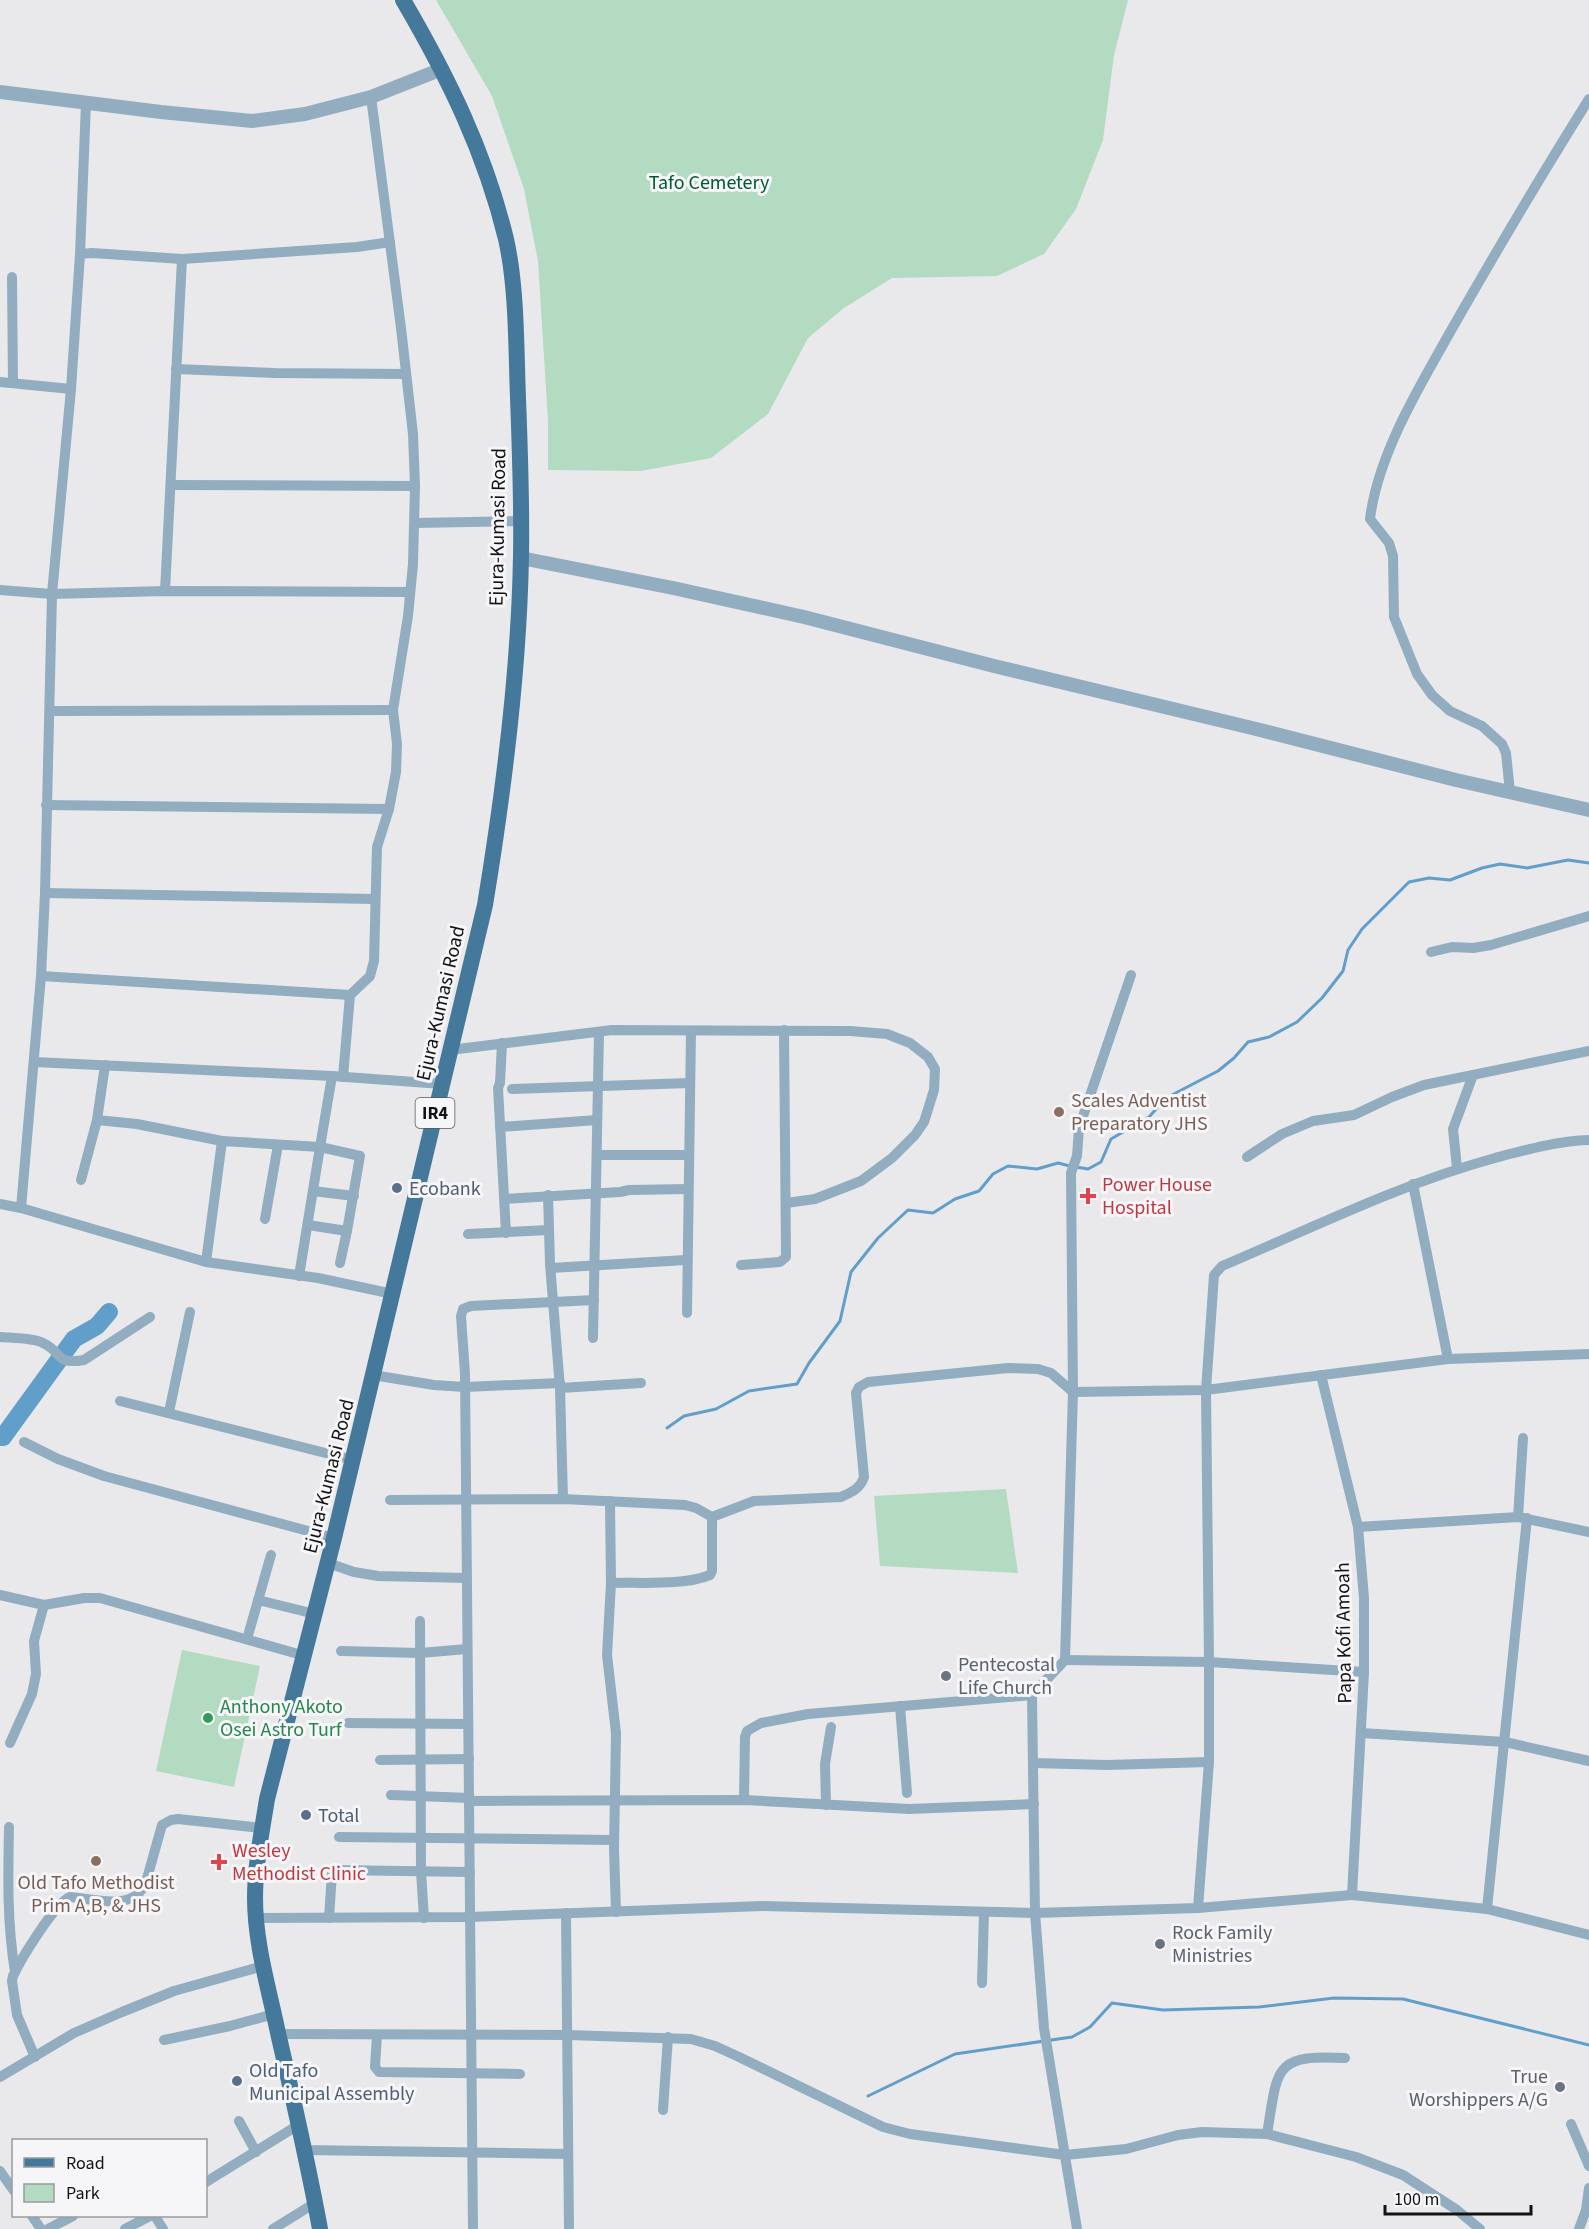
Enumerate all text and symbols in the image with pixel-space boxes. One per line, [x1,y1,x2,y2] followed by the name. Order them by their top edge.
[649,169,770,197] park label: Tafo Cemetery
[483,448,513,606] street label: Ejura-Kumasi Road
[410,923,472,1083] street label: Ejura-Kumasi Road
[1071,1087,1208,1138] place label: Scales Adventist Preparatory JHS
[416,1098,454,1128] road number: IR4
[1052,1105,1066,1119] marker: Scales Adventist Preparatory JHS
[1102,1171,1212,1222] place label: Power House Hospital
[409,1175,481,1203] place label: Ecobank
[390,1181,404,1195] marker: Ecobank
[1079,1187,1097,1205] marker: Power House Hospital
[296,1396,362,1556] street label: Ejura-Kumasi Road
[1329,1562,1359,1704] street label: Papa Kofi Amoah
[958,1651,1055,1702] place label: Pentecostal Life Church
[939,1669,953,1683] marker: Pentecostal Life Church
[220,1693,343,1744] place label: Anthony Akoto Osei Astro Turf
[201,1711,215,1725] marker: Anthony Akoto Osei Astro Turf
[318,1802,359,1830] place label: Total
[299,1808,313,1822] marker: Total
[232,1837,366,1888] place label: Wesley Methodist Clinic
[210,1853,228,1871] marker: Wesley Methodist Clinic
[89,1854,103,1868] marker: Old Tafo Methodist Prim A,B, & JHS
[18,1869,175,1920] place label: Old Tafo Methodist Prim A,B, & JHS
[1172,1919,1273,1970] place label: Rock Family Ministries
[1153,1937,1167,1951] marker: Rock Family Ministries
[249,2057,415,2108] place label: Old Tafo Municipal Assembly
[1409,2063,1548,2114] place label: True Worshippers A/G
[230,2074,244,2088] marker: Old Tafo Municipal Assembly
[1553,2080,1567,2094] marker: True Worshippers A/G
[12,2139,207,2217] legend
[66,2151,105,2176] text: Road
[1385,2178,1530,2216] scale bar
[66,2181,100,2206] text: Park
[1394,2187,1439,2212] text: 100 m

